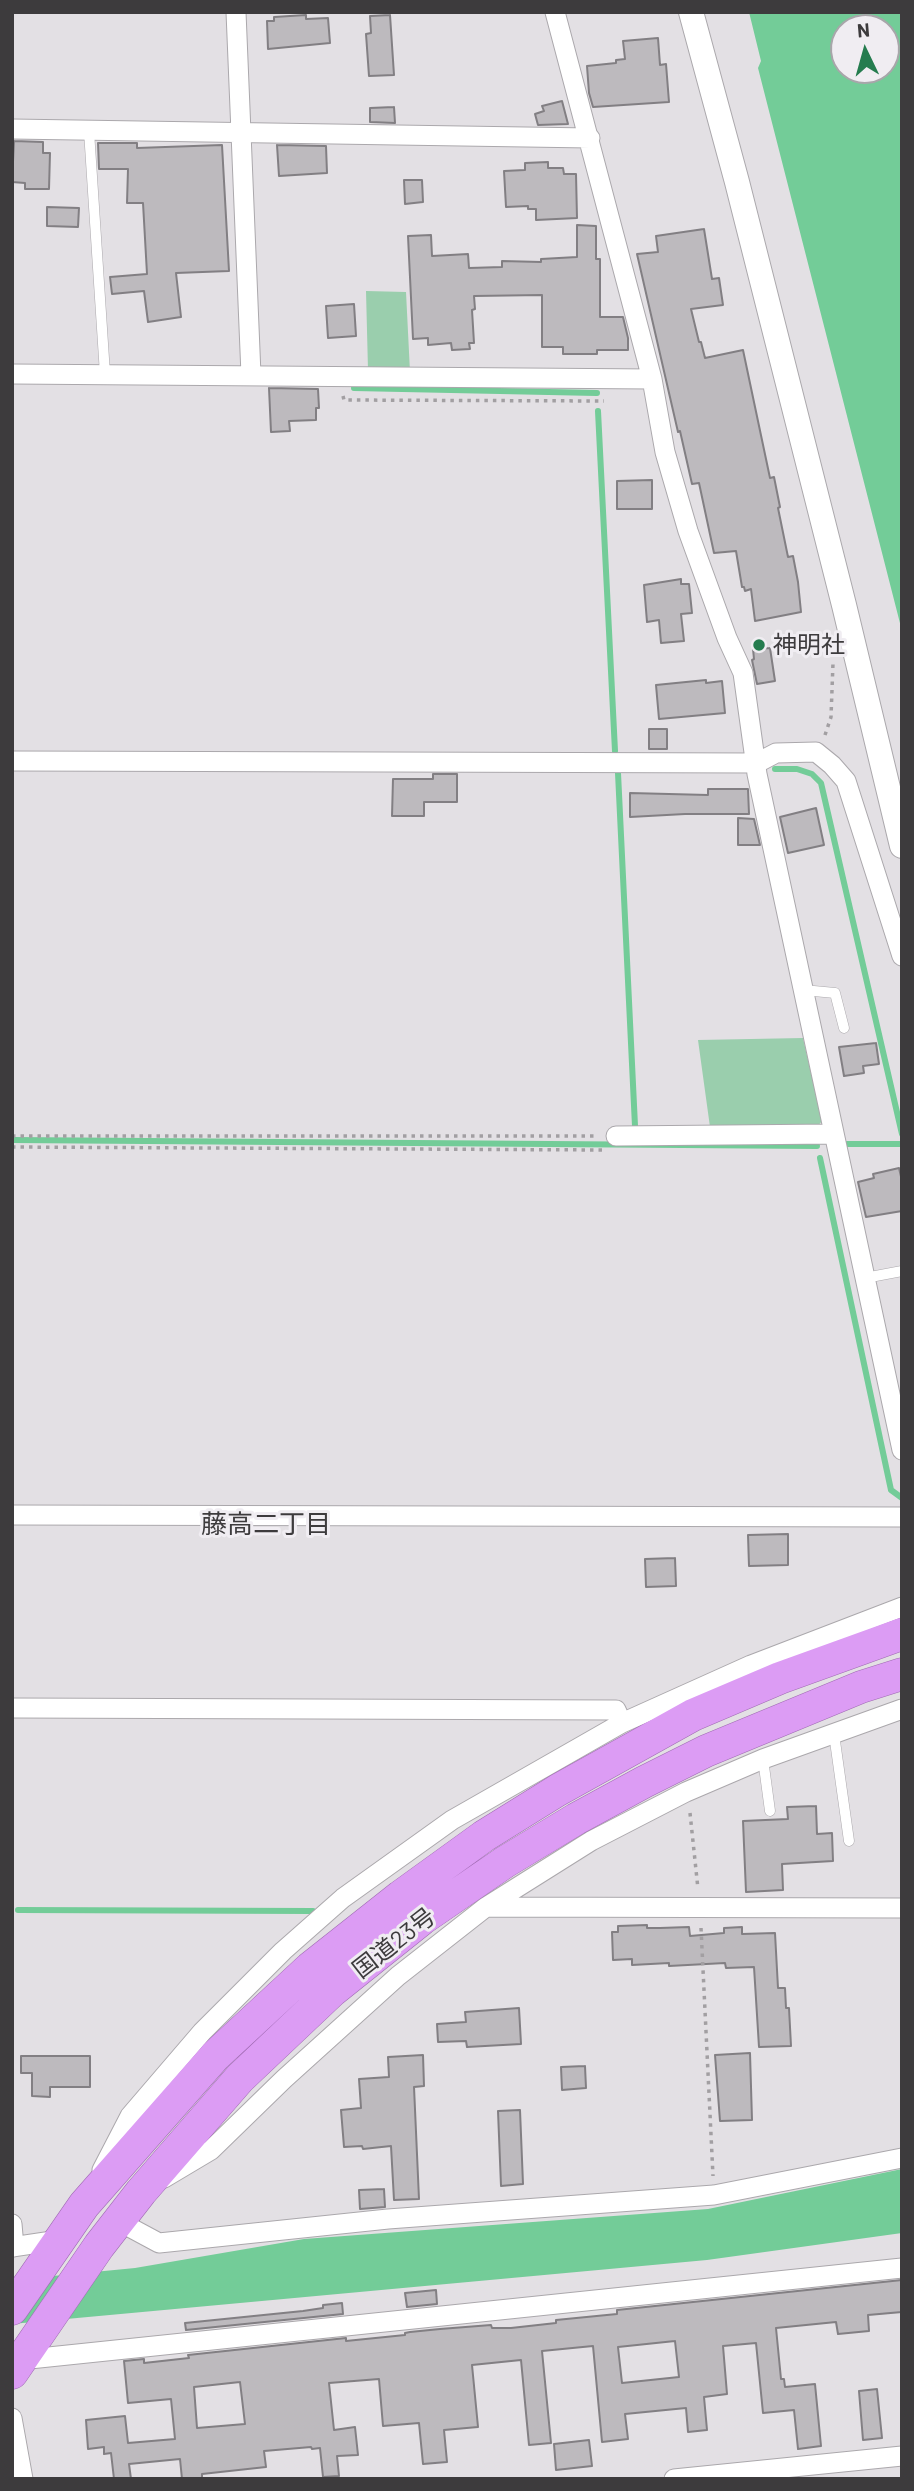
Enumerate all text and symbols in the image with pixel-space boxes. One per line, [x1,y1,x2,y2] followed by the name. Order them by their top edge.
[830,14,900,84] north arrow
[856,18,871,42] text: N
[773,631,845,659] place label: 神明社
[751,637,767,653] marker: 神明社
[201,1508,331,1540] district label: 藤高二丁目
[347,1902,441,1984] street label: 国道23号

